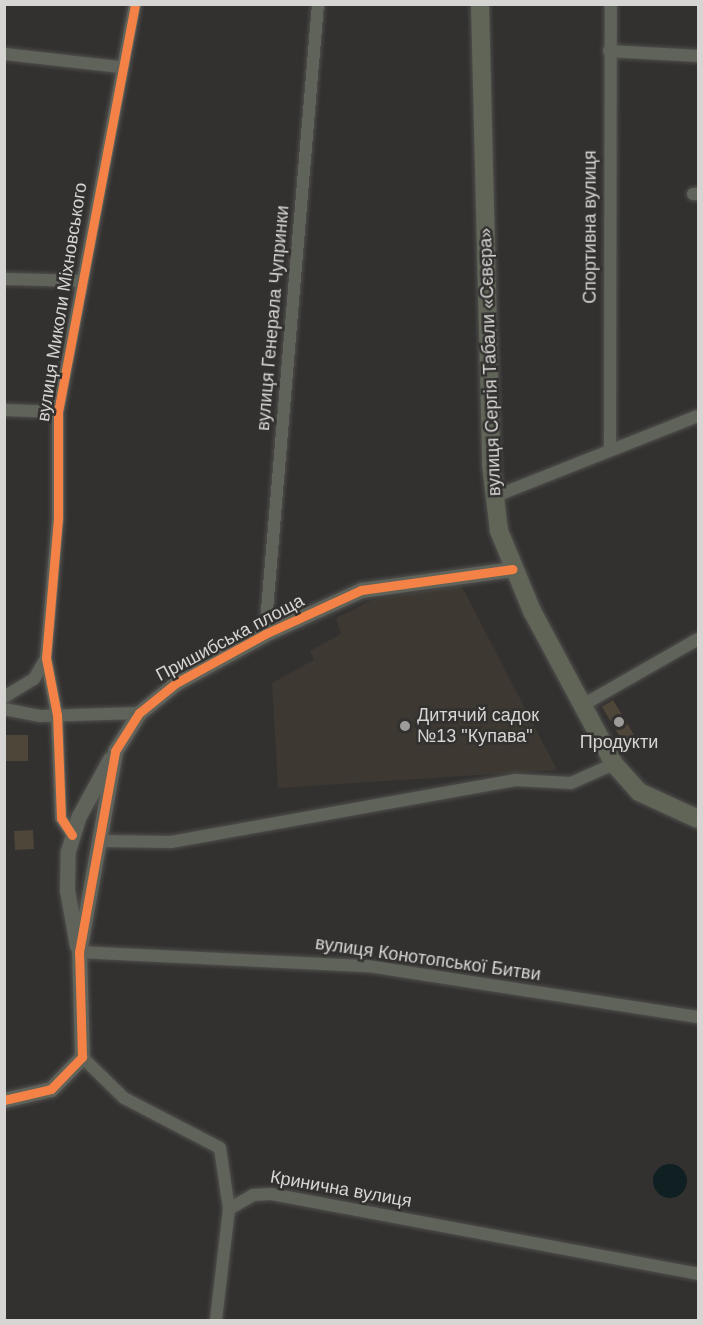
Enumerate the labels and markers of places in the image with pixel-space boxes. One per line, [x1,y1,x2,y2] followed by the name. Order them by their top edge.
[417,705,539,748] place label: Дитячий садок №13 "Купава"
[612,715,626,729] marker: Продукти
[398,719,412,733] marker: Дитячий садок №13 "Купава"
[580,731,658,753] place label: Продукти

